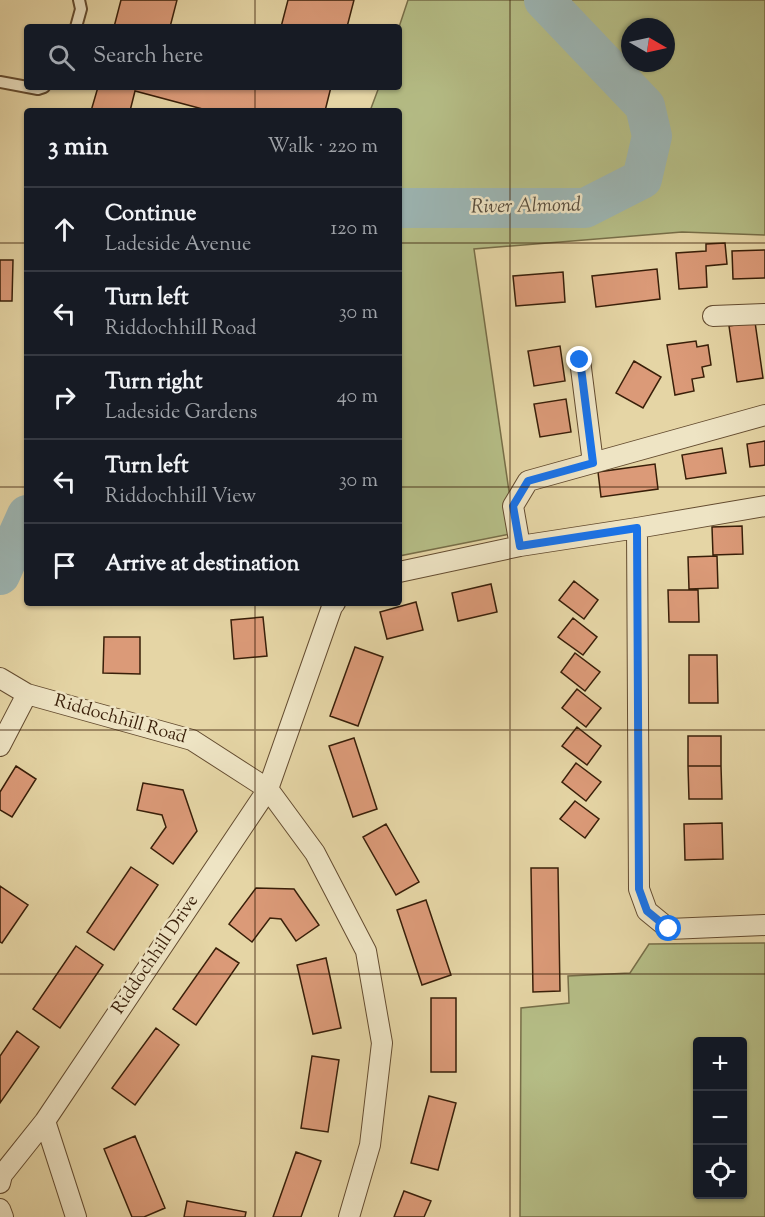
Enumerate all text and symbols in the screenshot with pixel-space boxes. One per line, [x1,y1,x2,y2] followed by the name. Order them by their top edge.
[621,18,675,72] north arrow
[24,24,402,90] search box
[45,41,78,74] icon: search
[93,41,203,73] text: Search here
[48,129,108,166] text: 3 min
[267,133,378,162] text: Walk · 220 m
[471,192,582,222] water label: River Almond
[105,199,196,231] text: Continue
[48,213,81,246] icon: ahead
[330,215,378,244] text: 120 m
[105,231,251,260] text: Ladeside Avenue
[105,283,188,315] text: Turn left
[48,297,81,330] icon: left
[339,299,378,328] text: 30 m
[105,315,257,344] text: Riddochhill Road
[566,346,592,372] route end
[105,367,202,399] text: Turn right
[48,381,81,414] icon: right
[337,383,378,412] text: 40 m
[105,399,257,428] text: Ladeside Gardens
[105,451,188,483] text: Turn left
[48,465,81,498] icon: left
[339,467,378,496] text: 30 m
[105,483,256,512] text: Riddochhill View
[48,549,81,582] icon: arrive
[105,549,300,581] text: Arrive at destination
[51,689,189,751] street label: Riddochhill Road
[106,890,206,1020] street label: Riddochhill Drive
[655,915,681,941] route start
[693,1037,747,1199] map controls
[693,1037,747,1091] button: +
[693,1091,747,1145] button: −
[693,1145,747,1199] button: locate

